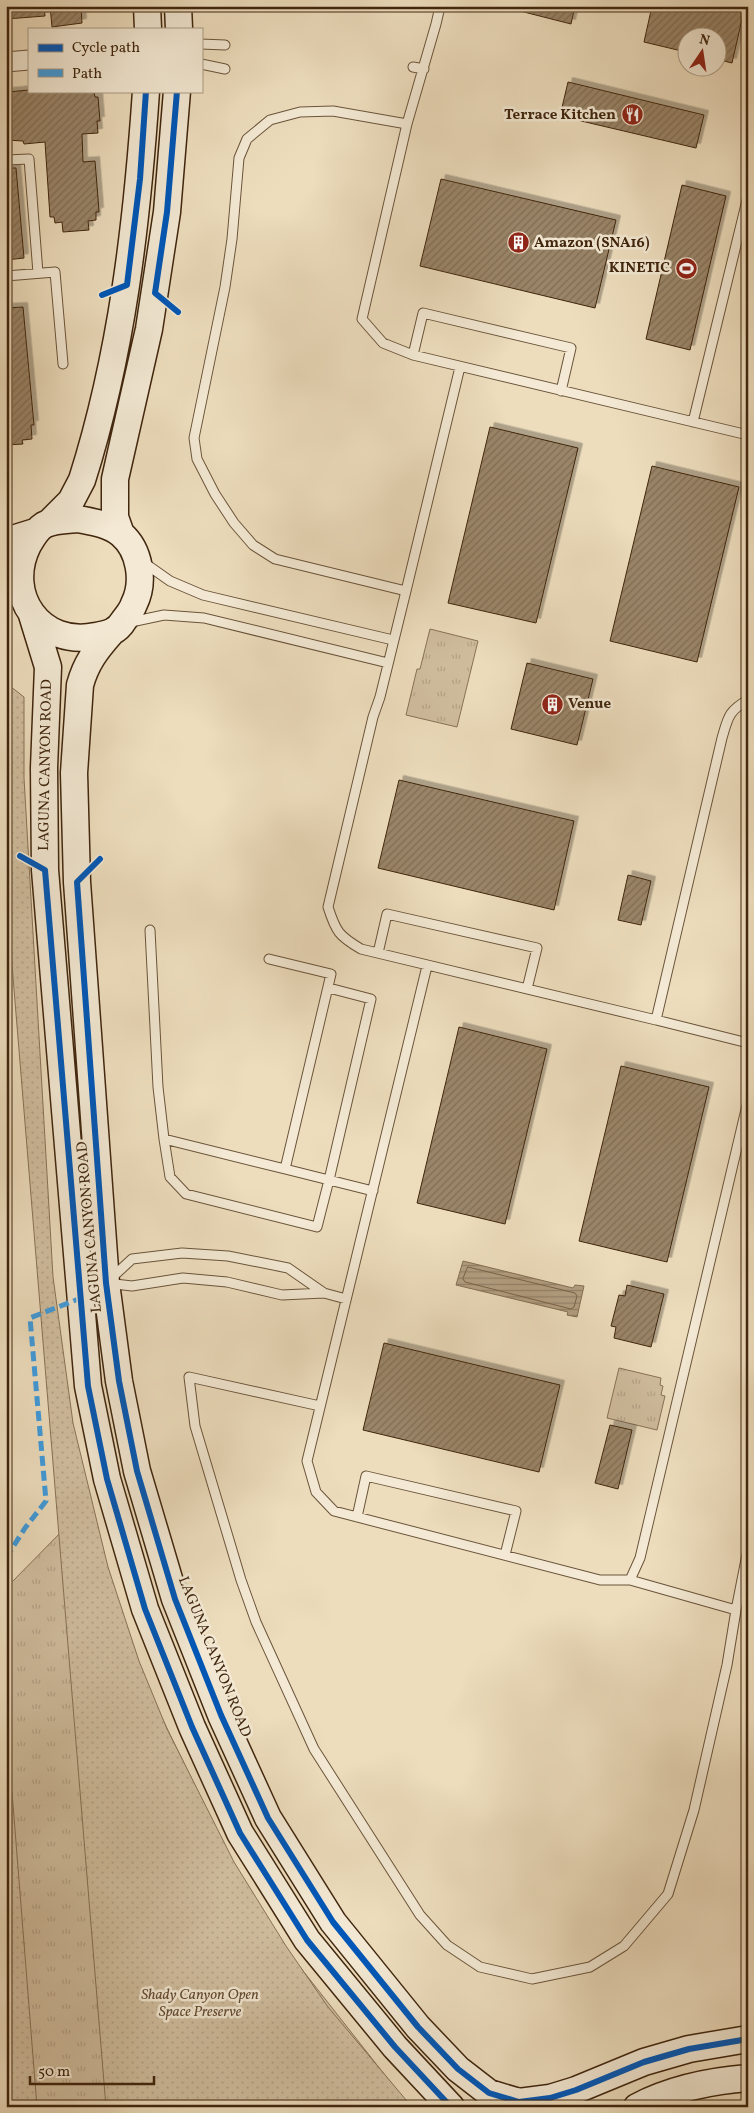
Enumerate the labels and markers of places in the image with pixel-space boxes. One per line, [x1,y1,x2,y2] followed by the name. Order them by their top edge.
[620,103,644,127] restaurant icon: Terrace Kitchen
[504,105,616,126] place label: Terrace Kitchen
[506,231,530,255] building icon: Amazon (SNA16)
[534,233,650,254] place label: Amazon (SNA16)
[674,256,698,280] sports icon: KINETIC
[609,258,670,279] place label: KINETIC
[540,692,564,716] building icon: Venue
[568,694,611,715] place label: Venue

